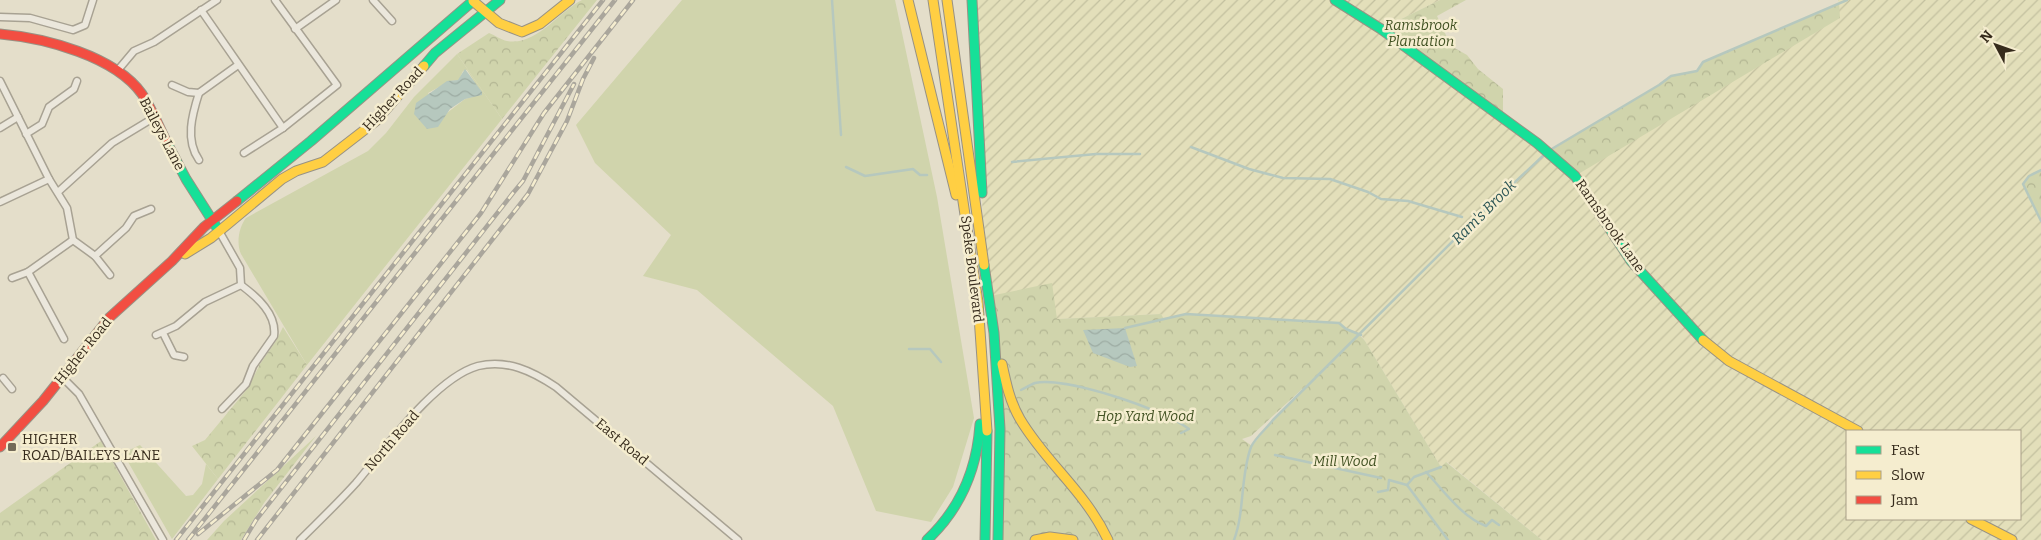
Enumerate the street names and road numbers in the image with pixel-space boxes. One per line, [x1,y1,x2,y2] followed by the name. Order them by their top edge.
[359,63,427,135] street label: Higher Road
[136,95,188,173] street label: Baileys Lane
[1572,176,1648,276] street label: Ramsbrook Lane
[957,214,987,324] street label: Speke Boulevard
[51,314,115,388] street label: Higher Road
[361,407,423,475] street label: North Road
[592,415,652,469] street label: East Road

